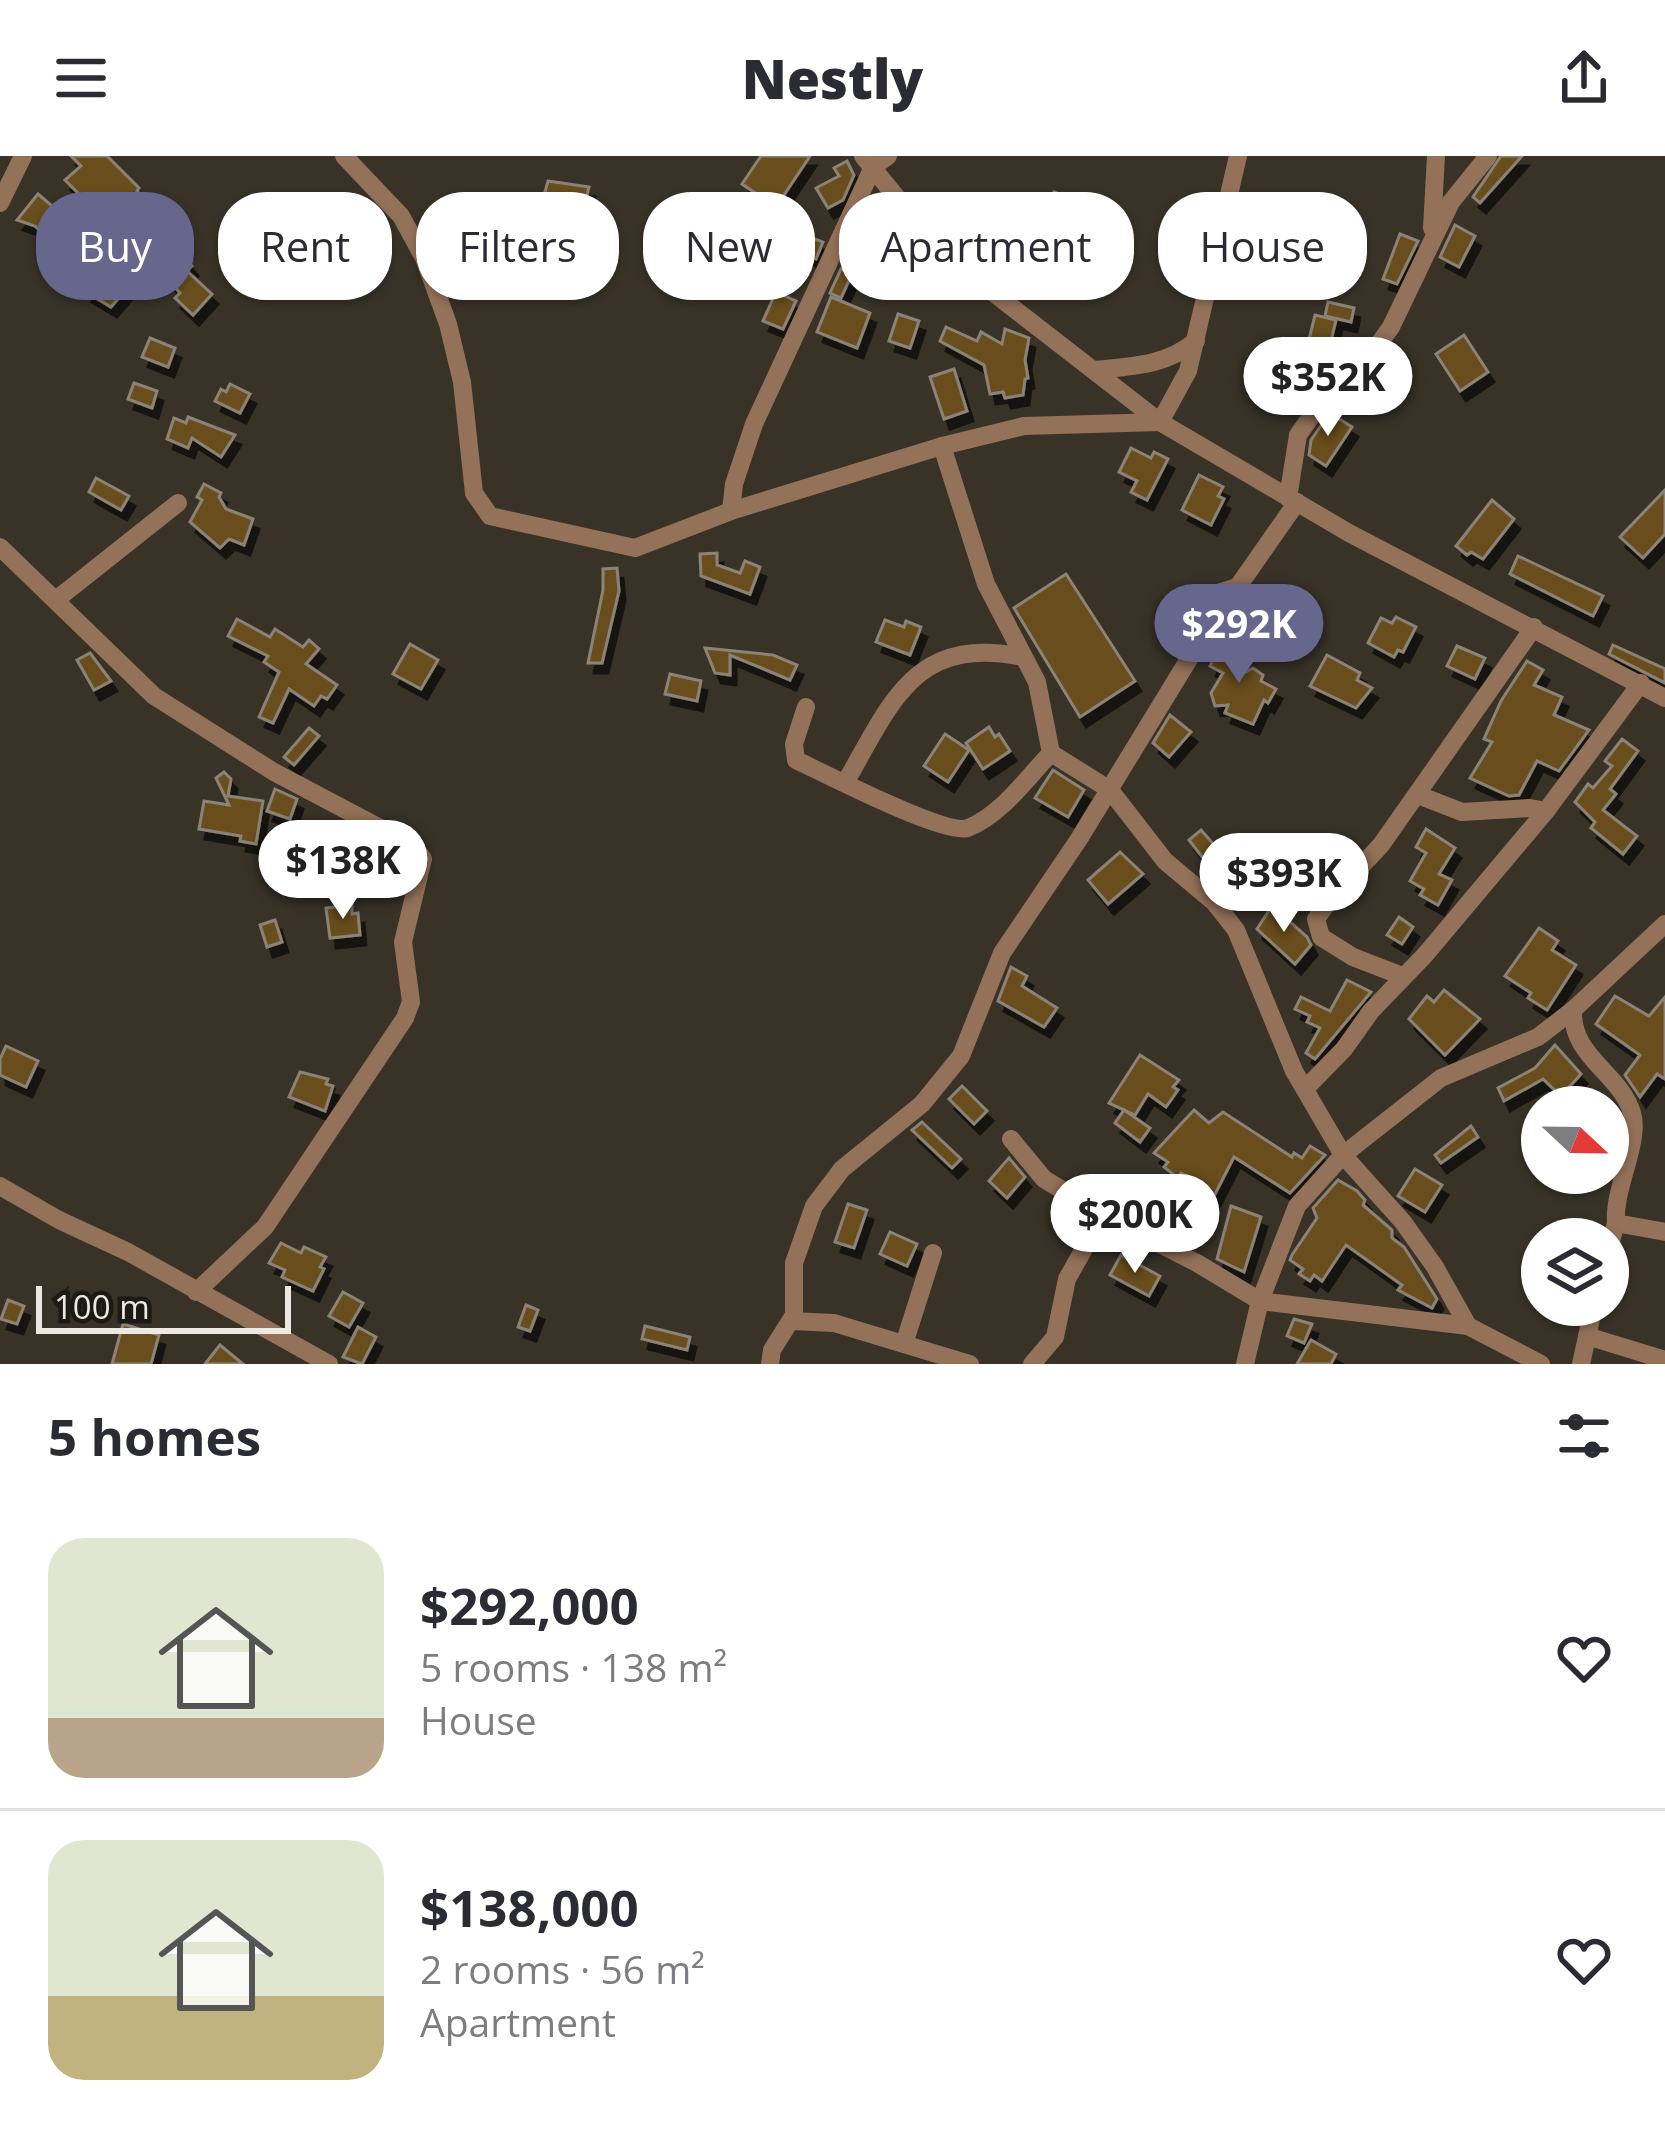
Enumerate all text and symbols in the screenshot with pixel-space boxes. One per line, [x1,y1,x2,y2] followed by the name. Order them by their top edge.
[742,41,923,115] text: Nestly
[48,45,114,111] icon: menu
[1551,45,1617,111] icon: share
[36,192,194,300] chip: Buy
[218,192,392,300] chip: Rent
[416,192,619,300] chip: Filters
[643,192,815,300] chip: New
[839,192,1134,300] chip: Apartment
[1158,192,1367,300] chip: House
[1244,337,1412,439] pin: $352K
[1270,349,1386,402] text: $352K
[1155,584,1323,686] pin: $292K
[1181,596,1297,649] text: $292K
[259,820,427,922] pin: $138K
[285,832,401,885] text: $138K
[1200,833,1368,935] pin: $393K
[1226,845,1342,898] text: $393K
[1521,1086,1629,1194] north arrow
[1521,1086,1629,1326] map controls
[1051,1174,1219,1276] pin: $200K
[1077,1186,1193,1239] text: $200K
[1521,1218,1629,1326] button: layers
[36,1280,291,1333] scale bar
[54,1284,150,1329] text: 100 m
[48,1401,261,1471] text: 5 homes
[1551,1403,1617,1469] icon: filters
[420,1570,639,1640] text: $292,000
[144,1586,288,1730] icon: home
[1551,1625,1617,1691] icon: heart
[420,1640,727,1693] text: 5 rooms · 138 m²
[420,1693,537,1746] text: House
[420,1872,639,1942] text: $138,000
[144,1888,288,2032] icon: home
[1551,1927,1617,1993] icon: heart
[420,1942,705,1995] text: 2 rooms · 56 m²
[420,1995,616,2048] text: Apartment

